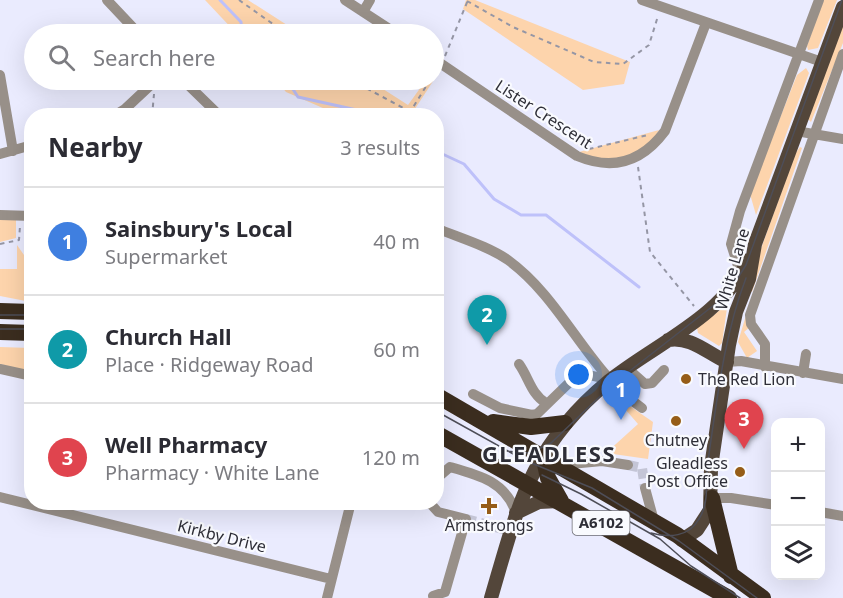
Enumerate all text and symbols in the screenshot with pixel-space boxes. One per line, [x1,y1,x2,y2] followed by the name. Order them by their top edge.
[24,24,444,90] search box
[45,41,78,74] icon: search
[93,42,215,72] text: Search here
[491,74,597,154] street label: Lister Crescent
[48,129,143,165] text: Nearby
[340,134,420,161] text: 3 results
[105,213,293,243] text: Sainsbury's Local
[710,226,754,312] street label: White Lane
[62,228,73,255] text: 1
[373,228,420,255] text: 40 m
[105,243,228,270] text: Supermarket
[468,296,506,345] pin: 2
[105,321,232,351] text: Church Hall
[62,336,73,363] text: 2
[373,336,420,363] text: 60 m
[105,351,314,378] text: Place · Ridgeway Road
[564,360,593,389] your location
[698,368,795,390] place label: The Red Lion
[602,370,640,420] pin: 1
[679,372,693,386] marker: The Red Lion
[724,400,764,449] pin: 3
[669,414,683,428] marker: Chutney
[771,418,825,580] map controls
[771,418,825,472] button: +
[105,429,267,459] text: Well Pharmacy
[645,429,708,451] place label: Chutney
[482,438,616,468] district label: GLEADLESS
[62,444,73,471] text: 3
[362,444,420,471] text: 120 m
[647,452,728,492] place label: Gleadless Post Office
[105,459,320,486] text: Pharmacy · White Lane
[733,465,747,479] marker: Gleadless Post Office
[771,472,825,526] button: −
[482,499,496,513] marker: Armstrongs
[572,511,630,535] road number: A6102
[175,514,269,558] street label: Kirkby Drive
[445,514,533,536] place label: Armstrongs
[771,526,825,580] button: layers

